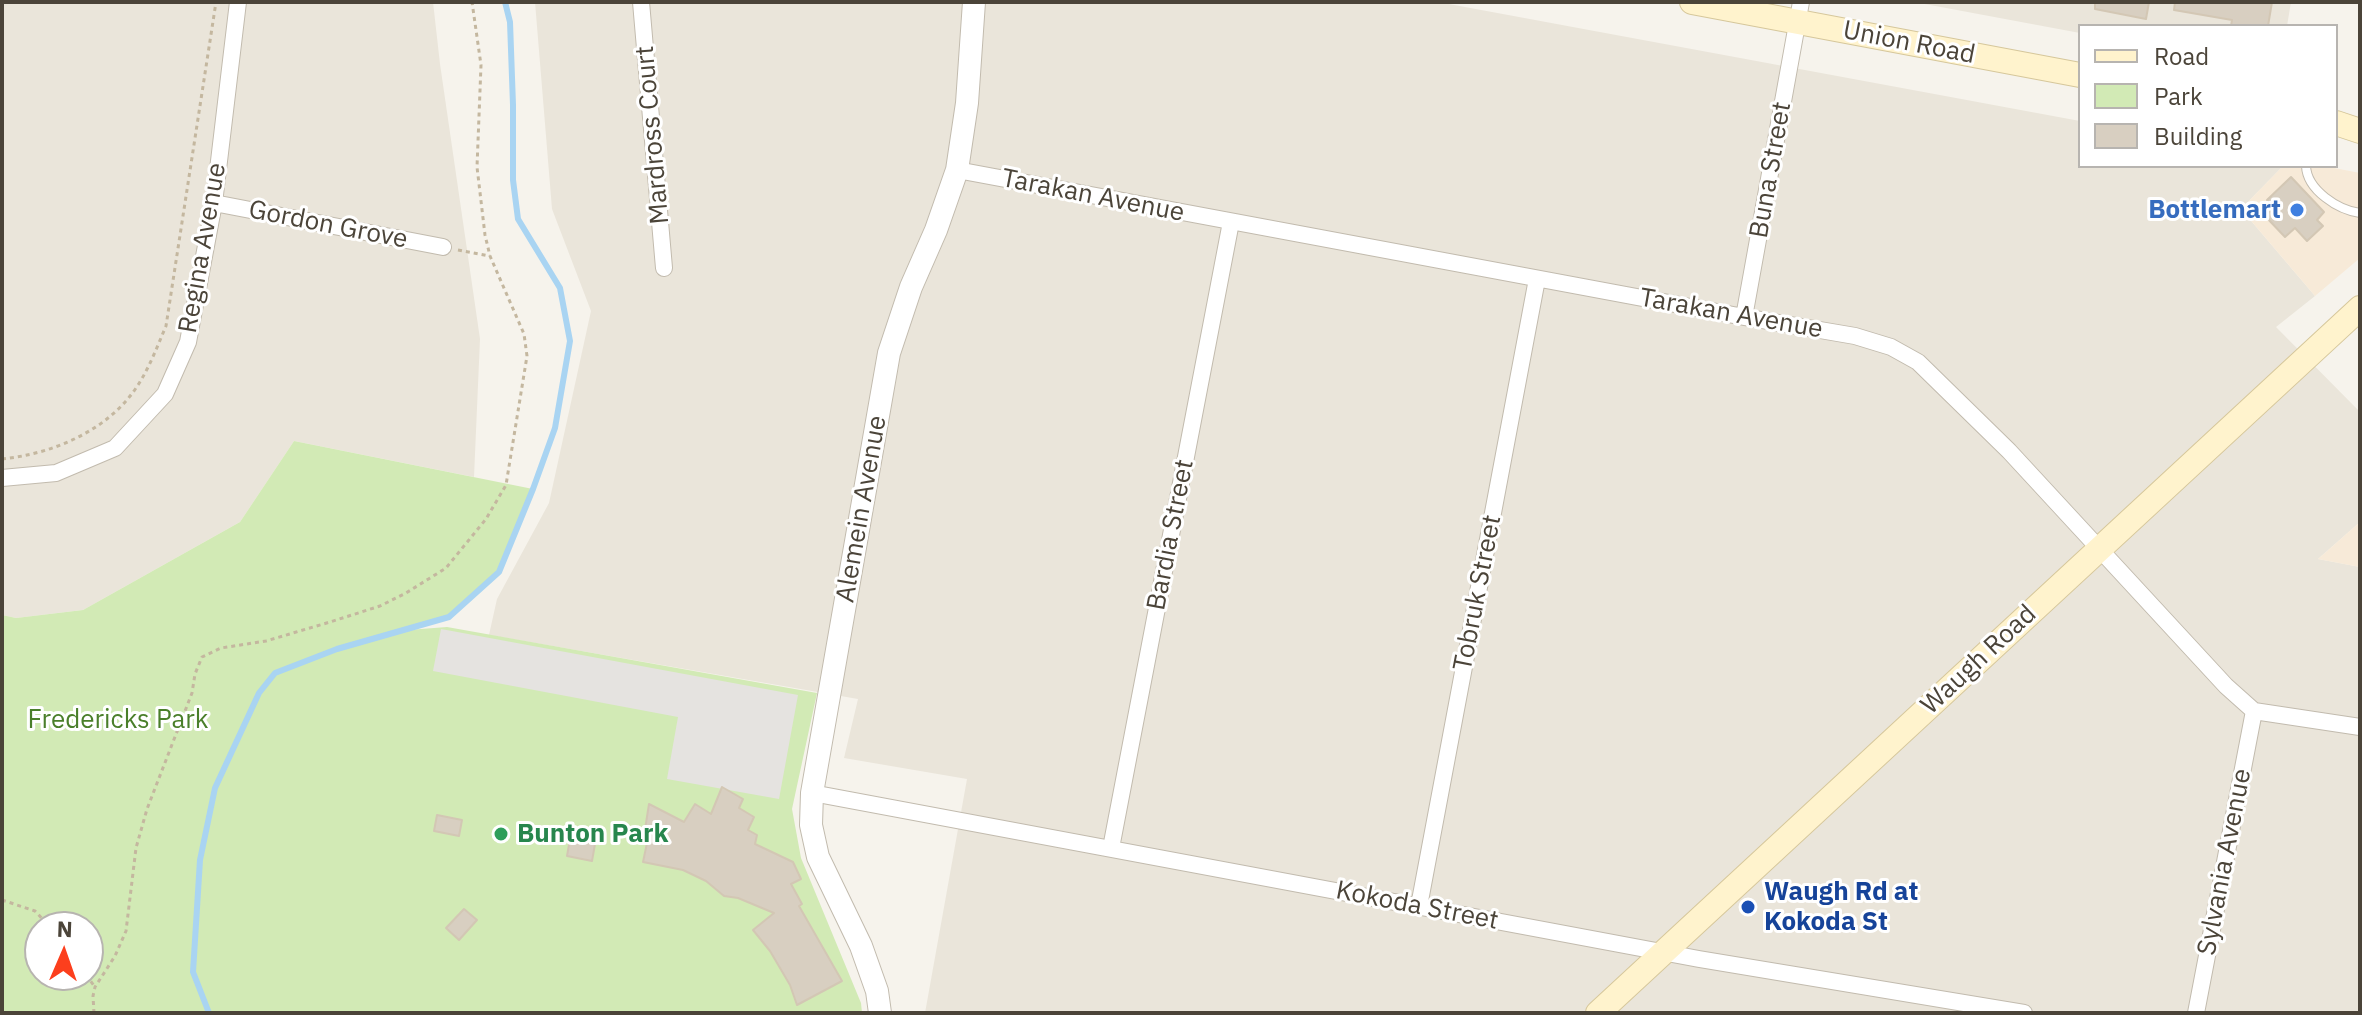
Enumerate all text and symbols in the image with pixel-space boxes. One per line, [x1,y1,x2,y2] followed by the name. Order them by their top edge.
[1840,15,1978,71] street label: Union Road
[2078,24,2338,168] legend
[2154,40,2209,72] text: Road
[630,44,676,226] street label: Mardross Court
[2154,80,2203,112] text: Park
[1744,99,1798,241] street label: Buna Street
[2154,120,2242,152] text: Building
[173,160,233,336] street label: Regina Avenue
[999,163,1187,229] street label: Tarakan Avenue
[246,194,410,256] street label: Gordon Grove
[2148,194,2281,226] place label: Bottlemart
[2288,201,2306,219] marker: Bottlemart
[1637,283,1825,345] street label: Tarakan Avenue
[830,413,894,605] street label: Alemein Avenue
[1141,457,1201,613] street label: Bardia Street
[1448,512,1508,674] street label: Tobruk Street
[1915,599,2043,721] street label: Waugh Road
[27,704,209,736] park label: Fredericks Park
[2192,766,2258,958] street label: Sylvania Avenue
[517,818,668,850] place label: Bunton Park
[492,825,510,843] marker: Bunton Park
[1333,875,1501,937] street label: Kokoda Street
[1764,876,1918,938] place label: Waugh Rd at Kokoda St
[1739,898,1757,916] marker: Waugh Rd at Kokoda St
[24,911,104,991] north arrow
[56,914,73,943] text: N

